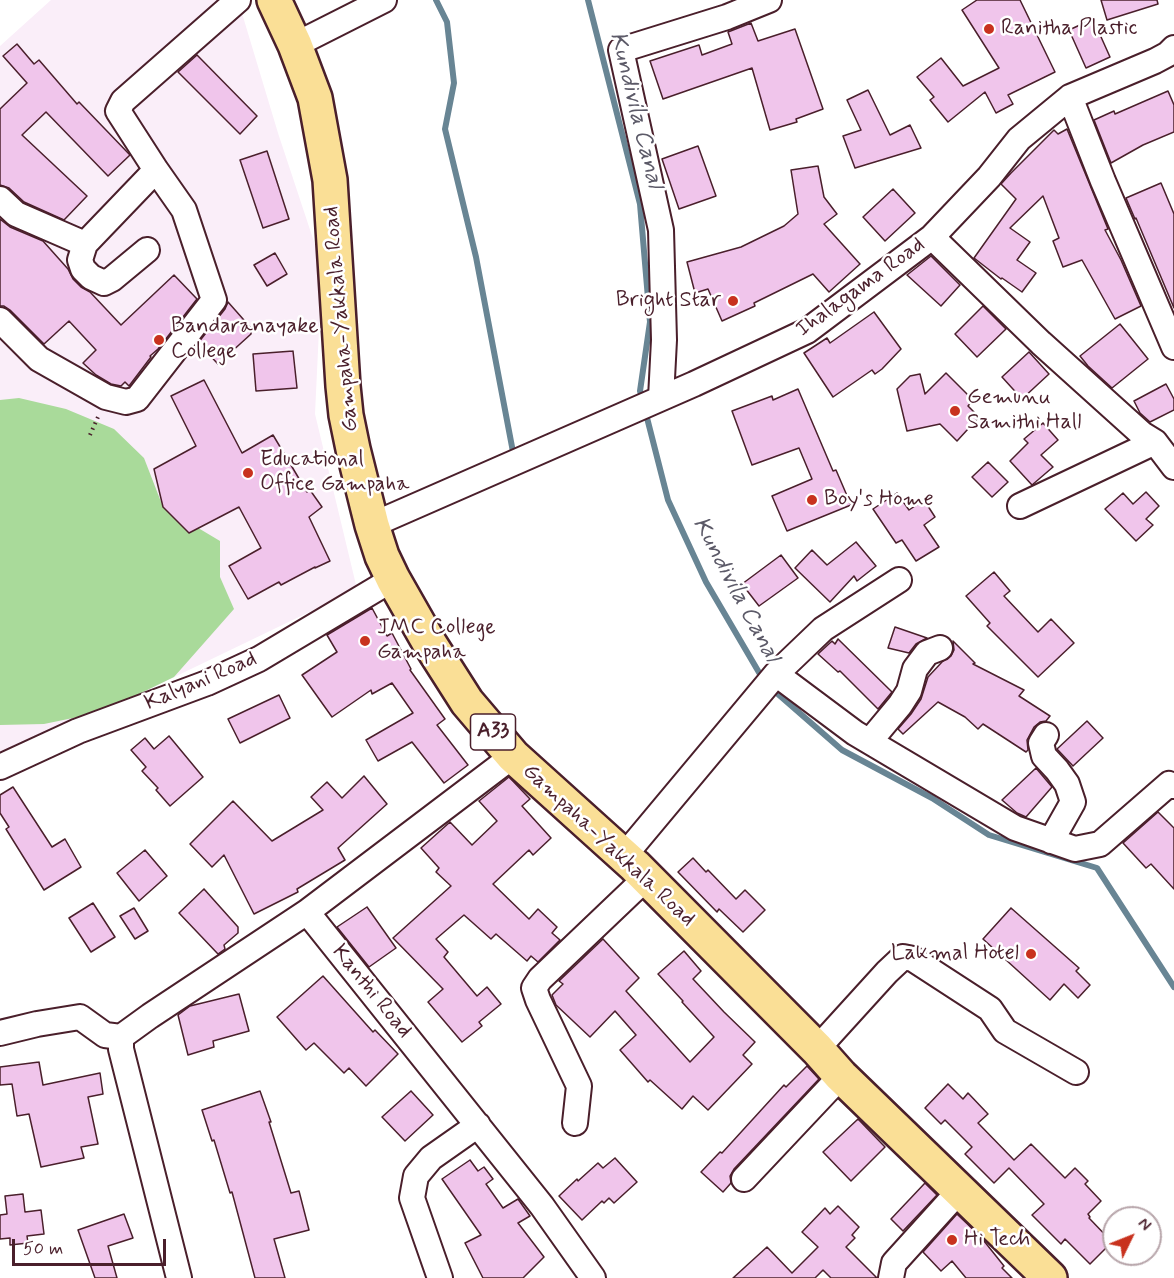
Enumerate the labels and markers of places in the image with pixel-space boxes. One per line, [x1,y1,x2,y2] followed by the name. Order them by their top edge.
[1001,16,1137,42] place label: Ranitha Plastic
[982,22,996,36] marker: Ranitha Plastic
[616,288,721,314] place label: Bright Star
[726,294,740,308] marker: Bright Star
[171,314,319,366] place label: Bandaranayake College
[152,333,166,347] marker: Bandaranayake College
[967,385,1082,436] place label: Gemunu Samithi Hall
[948,404,962,418] marker: Gemunu Samithi Hall
[260,447,410,499] place label: Educational Office Gampaha
[241,466,255,480] marker: Educational Office Gampaha
[824,487,934,513] place label: Boy's Home
[805,493,819,507] marker: Boy's Home
[377,615,496,666] place label: JMC College Gampaha
[358,634,372,648] marker: JMC College Gampaha
[891,941,1019,967] place label: Lakmal Hotel
[1024,947,1038,961] marker: Lakmal Hotel
[964,1227,1030,1253] place label: Hi Tech
[945,1233,959,1247] marker: Hi Tech

